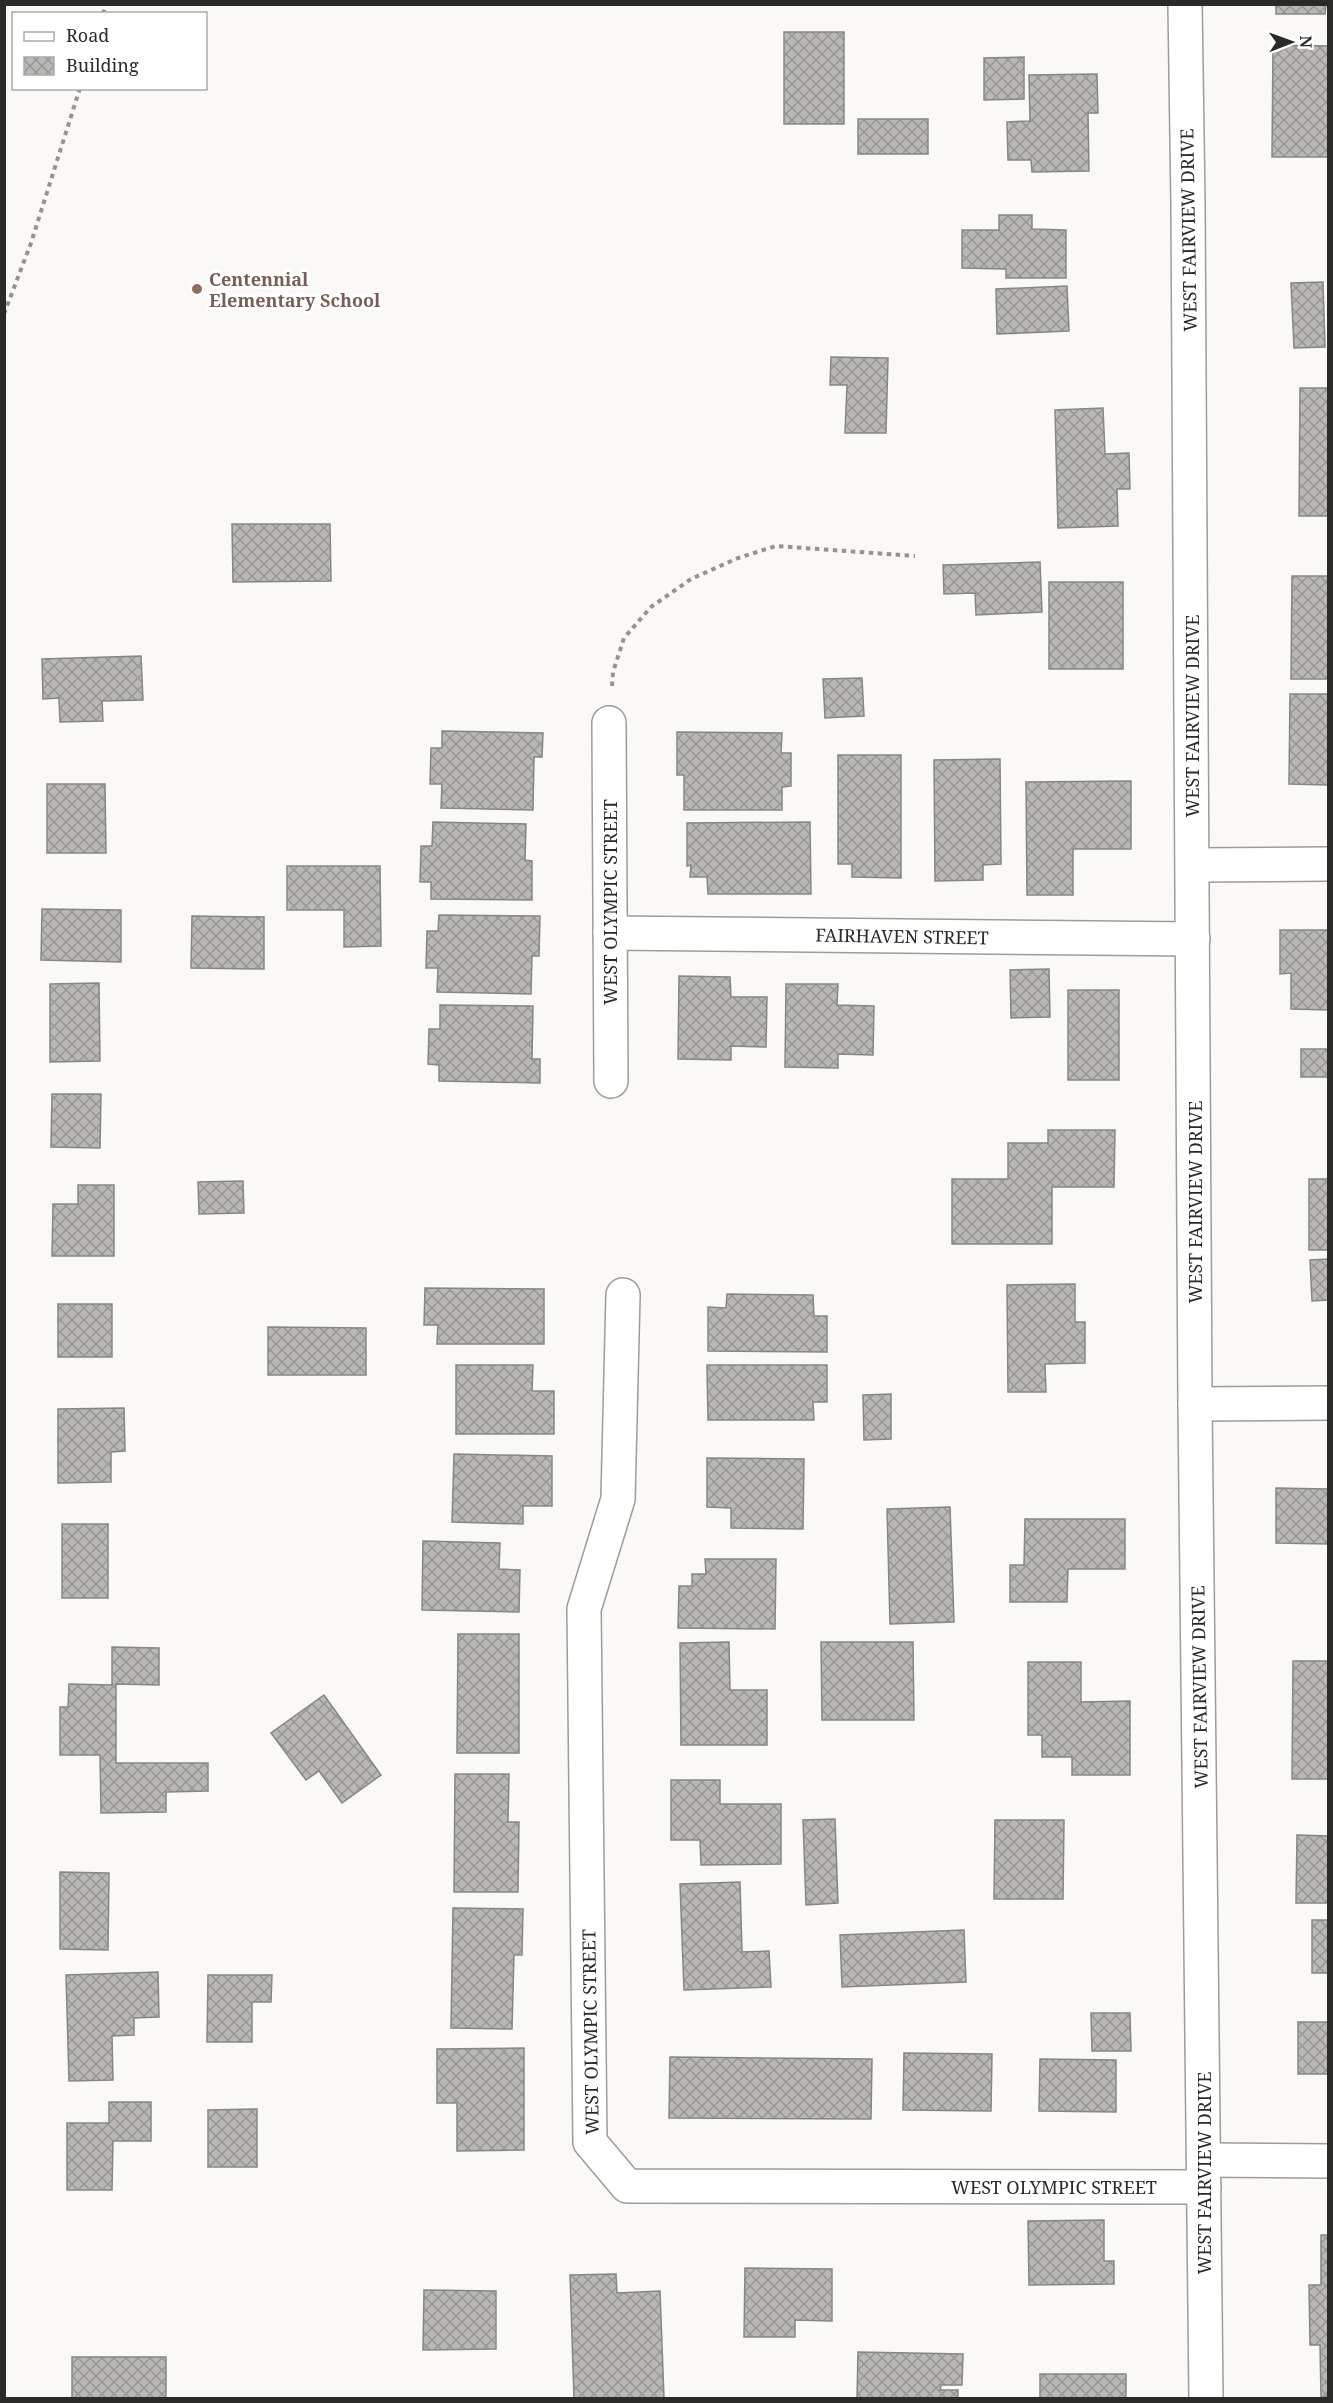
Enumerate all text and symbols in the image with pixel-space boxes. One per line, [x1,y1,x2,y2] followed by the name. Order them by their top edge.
[12,12,207,90] legend
[1261,12,1321,72] north arrow
[66,23,109,47] text: Road
[1295,35,1317,49] text: N
[66,53,139,77] text: Building
[1174,128,1202,332] street label: WEST FAIRVIEW DRIVE
[209,267,381,312] place label: Centennial Elementary School
[190,282,204,296] marker: Centennial Elementary School
[1180,614,1204,818] street label: WEST FAIRVIEW DRIVE
[598,799,622,1005] street label: WEST OLYMPIC STREET
[815,922,989,950] street label: FAIRHAVEN STREET
[1183,1100,1207,1304] street label: WEST FAIRVIEW DRIVE
[1185,1585,1213,1789] street label: WEST FAIRVIEW DRIVE
[576,1929,604,2135] street label: WEST OLYMPIC STREET
[1192,2071,1216,2275] street label: WEST FAIRVIEW DRIVE
[951,2175,1157,2199] street label: WEST OLYMPIC STREET

